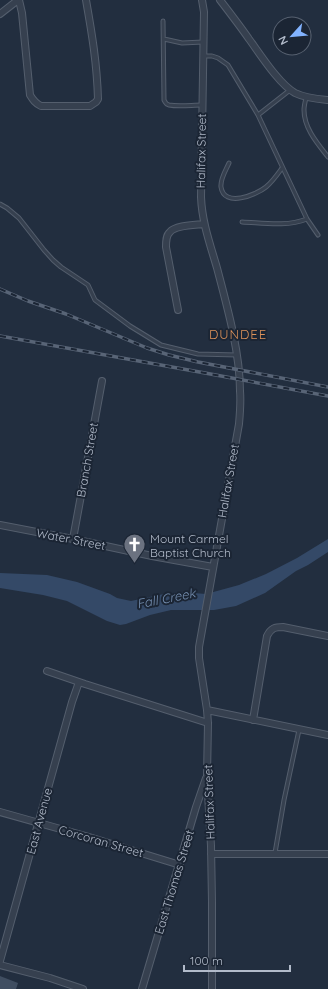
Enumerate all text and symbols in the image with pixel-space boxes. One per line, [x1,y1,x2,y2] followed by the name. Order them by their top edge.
[272,16,312,56] north arrow
[275,34,291,47] text: N
[193,114,209,188] street label: Halifax Street
[209,326,267,342] district label: DUNDEE
[73,421,101,499] street label: Branch Street
[214,443,242,519] street label: Halifax Street
[35,525,107,553] street label: Water Street
[150,531,231,560] place label: Mount Carmel Baptist Church
[122,532,148,565] church icon: Mount Carmel Baptist Church
[135,584,198,612] water label: Fall Creek
[200,764,218,840] street label: Halifax Street
[23,786,55,856] street label: East Avenue
[57,822,145,860] street label: Corcoran Street
[151,828,197,936] street label: East Thomas Street
[184,947,290,973] scale bar
[190,953,223,968] text: 100 m

